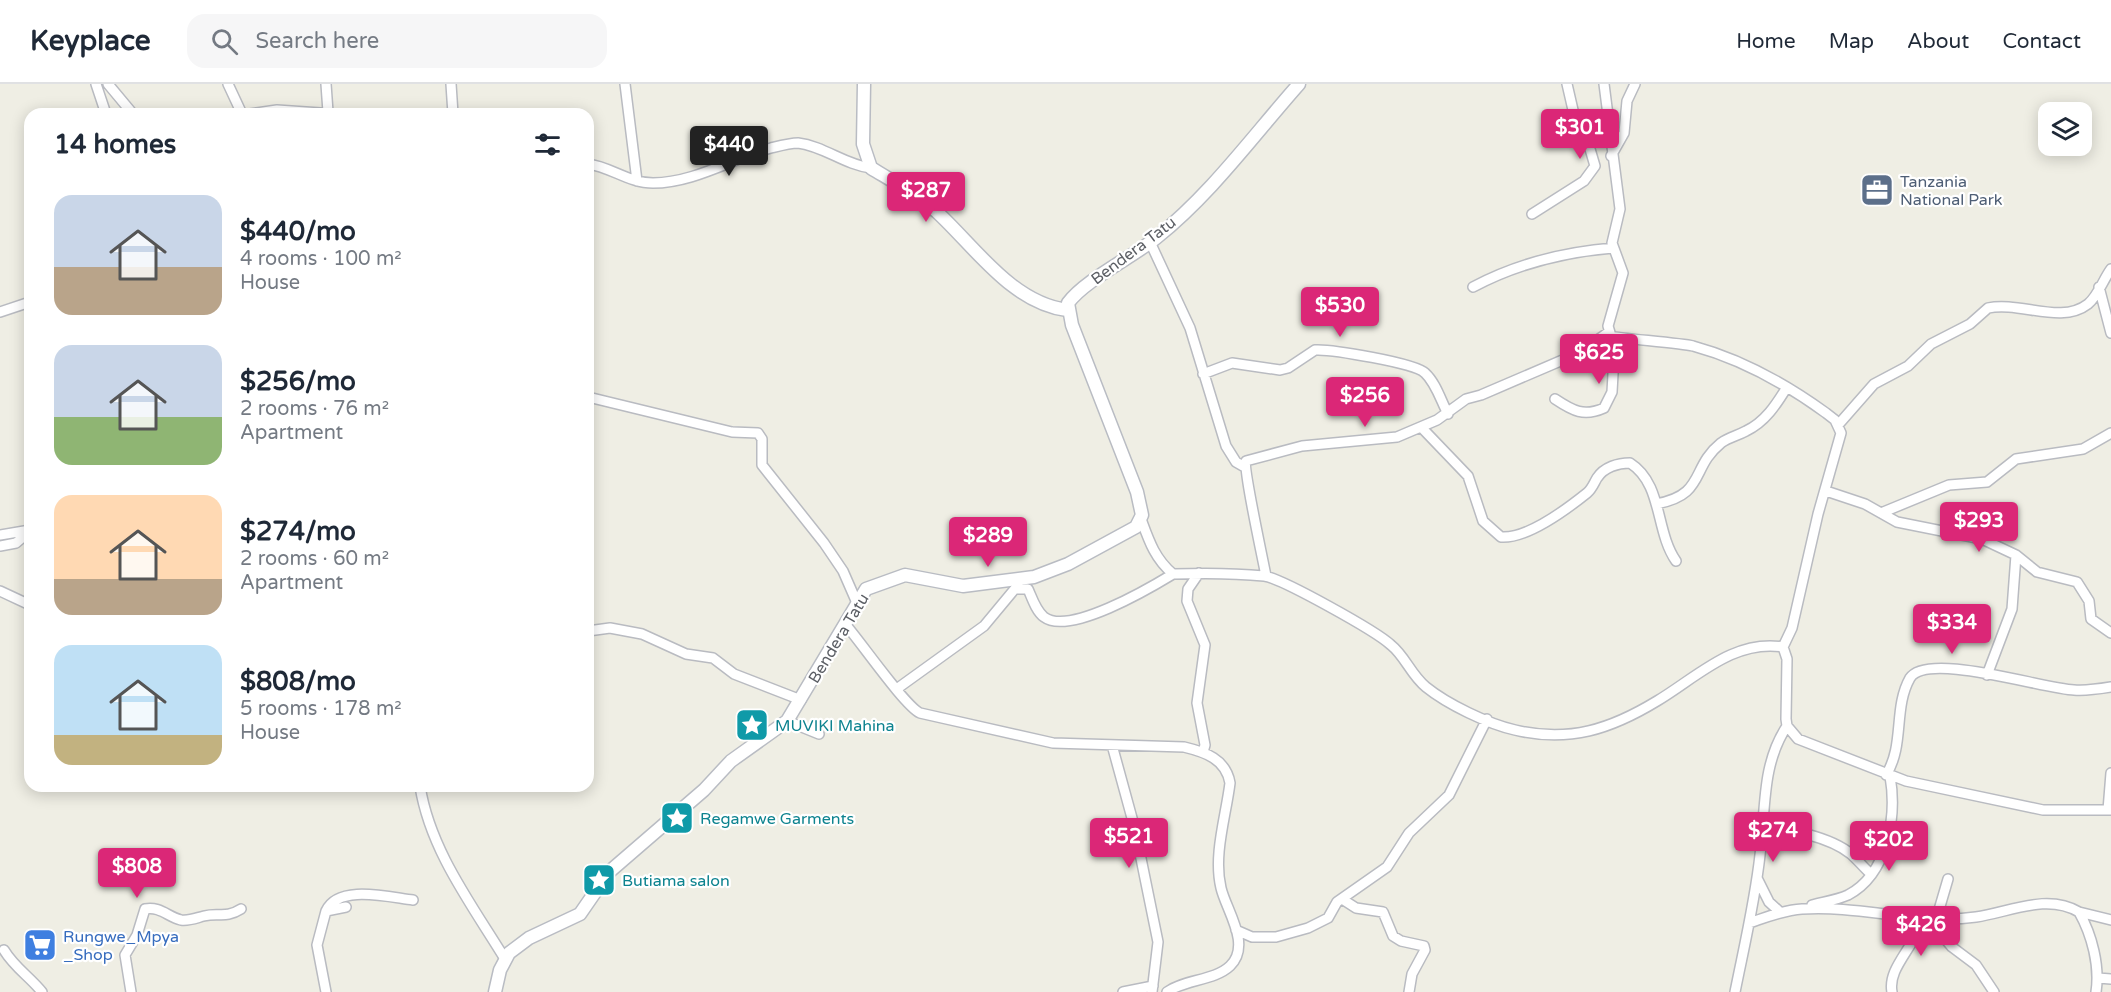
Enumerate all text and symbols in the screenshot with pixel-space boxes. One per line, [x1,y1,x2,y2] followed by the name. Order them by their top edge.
[187,14,607,68] search box
[30,24,151,58] text: Keyplace
[208,25,241,58] icon: search
[256,28,379,54] text: Search here
[1736,29,1796,54] text: Home
[1829,29,1874,54] text: Map
[1907,29,1969,54] text: About
[2002,29,2081,54] text: Contact
[2038,102,2092,156] map controls
[2038,102,2092,156] button: layers
[1544,109,1616,160] pin: $301
[1555,116,1605,140] text: $301
[693,126,765,177] pin: $440
[531,128,564,161] icon: filters
[54,129,176,160] text: 14 homes
[704,133,754,157] text: $440
[890,172,962,223] pin: $287
[1859,172,1895,208] office icon: Tanzania National Park
[1900,172,2003,210] place label: Tanzania National Park
[901,179,951,203] text: $287
[1087,212,1180,289] street label: Bendera Tatu
[240,216,356,247] text: $440/mo
[102,219,174,291] icon: home
[240,247,402,271] text: 4 rooms · 100 m²
[240,271,300,295] text: House
[1304,287,1376,338] pin: $530
[1315,294,1365,318] text: $530
[1563,334,1635,385] pin: $625
[1574,341,1624,365] text: $625
[240,366,356,397] text: $256/mo
[102,369,174,441] icon: home
[1329,377,1401,428] pin: $256
[1340,384,1390,408] text: $256
[240,397,389,421] text: 2 rooms · 76 m²
[240,421,343,445] text: Apartment
[1943,502,2015,553] pin: $293
[1954,509,2004,533] text: $293
[240,516,356,547] text: $274/mo
[952,517,1024,568] pin: $289
[102,519,174,591] icon: home
[963,524,1013,548] text: $289
[240,547,389,571] text: 2 rooms · 60 m²
[240,571,343,595] text: Apartment
[804,590,874,687] street label: Bendera Tatu
[1916,604,1988,655] pin: $334
[1927,611,1977,635] text: $334
[240,666,356,697] text: $808/mo
[102,669,174,741] icon: home
[240,697,402,721] text: 5 rooms · 178 m²
[734,707,770,743] place icon: MUVIKI Mahina
[775,716,895,736] place label: MUVIKI Mahina
[240,721,300,745] text: House
[659,800,695,836] place icon: Regamwe Garments
[700,809,854,829] place label: Regamwe Garments
[1737,812,1809,863] pin: $274
[1093,818,1165,869] pin: $521
[1748,819,1798,843] text: $274
[1853,821,1925,872] pin: $202
[1104,825,1154,849] text: $521
[1864,828,1914,852] text: $202
[101,848,173,899] pin: $808
[112,855,162,879] text: $808
[581,862,617,898] place icon: Butiama salon
[622,871,730,891] place label: Butiama salon
[1885,906,1957,957] pin: $426
[1896,913,1946,937] text: $426
[22,927,58,963] supermarket icon: Rungwe_Mpya _Shop
[63,927,179,965] place label: Rungwe_Mpya _Shop

